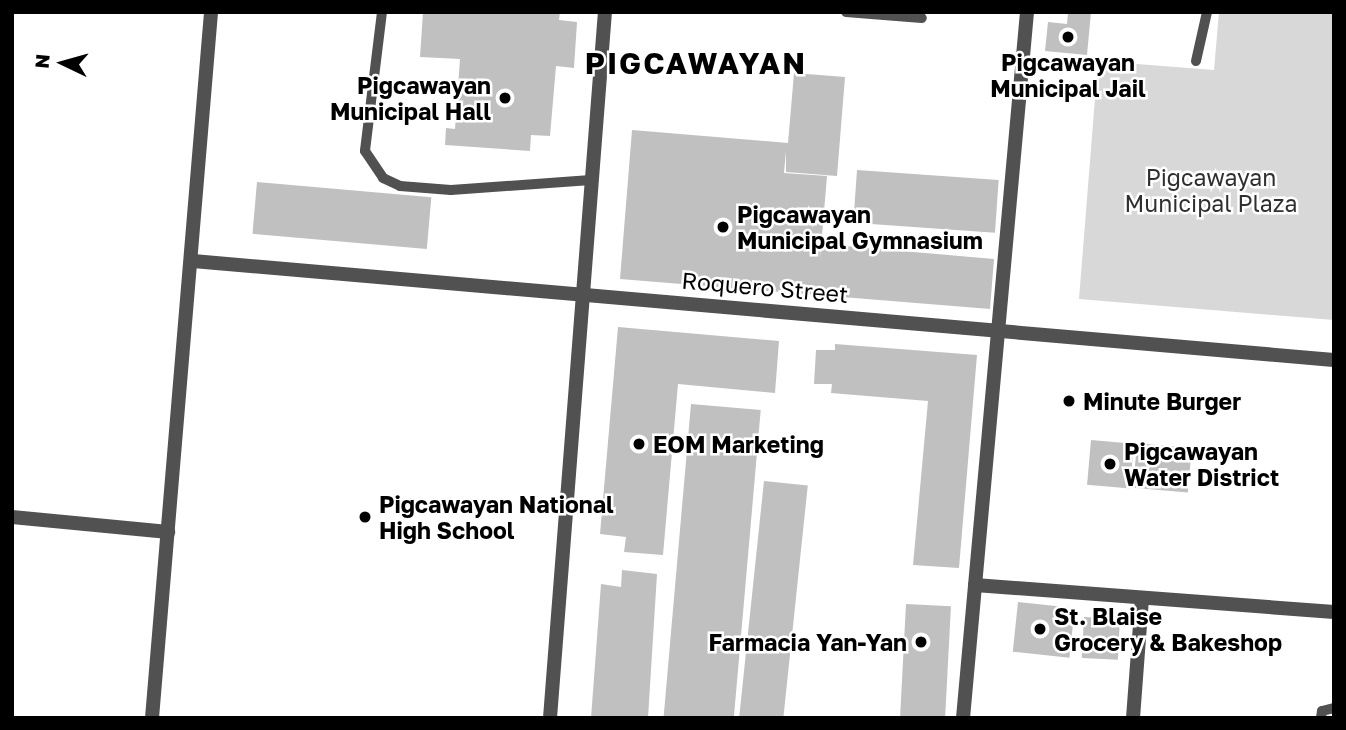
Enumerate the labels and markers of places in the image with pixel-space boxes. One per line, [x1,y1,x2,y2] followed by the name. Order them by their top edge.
[1060,29,1076,45] marker: Pigcawayan Municipal Jail
[990,48,1146,102] place label: Pigcawayan Municipal Jail
[330,71,491,125] place label: Pigcawayan Municipal Hall
[497,90,513,106] marker: Pigcawayan Municipal Hall
[737,200,983,254] place label: Pigcawayan Municipal Gymnasium
[715,219,731,235] marker: Pigcawayan Municipal Gymnasium
[1083,387,1241,415] place label: Minute Burger
[1061,393,1077,409] marker: Minute Burger
[653,430,824,458] place label: EOM Marketing
[631,436,647,452] marker: EOM Marketing
[1124,437,1279,491] place label: Pigcawayan Water District
[1102,456,1118,472] marker: Pigcawayan Water District
[379,490,614,544] place label: Pigcawayan National High School
[357,509,373,525] marker: Pigcawayan National High School
[1054,602,1282,656] place label: St. Blaise Grocery & Bakeshop
[1032,621,1048,637] marker: St. Blaise Grocery & Bakeshop
[708,628,907,656] place label: Farmacia Yan-Yan
[913,634,929,650] marker: Farmacia Yan-Yan

